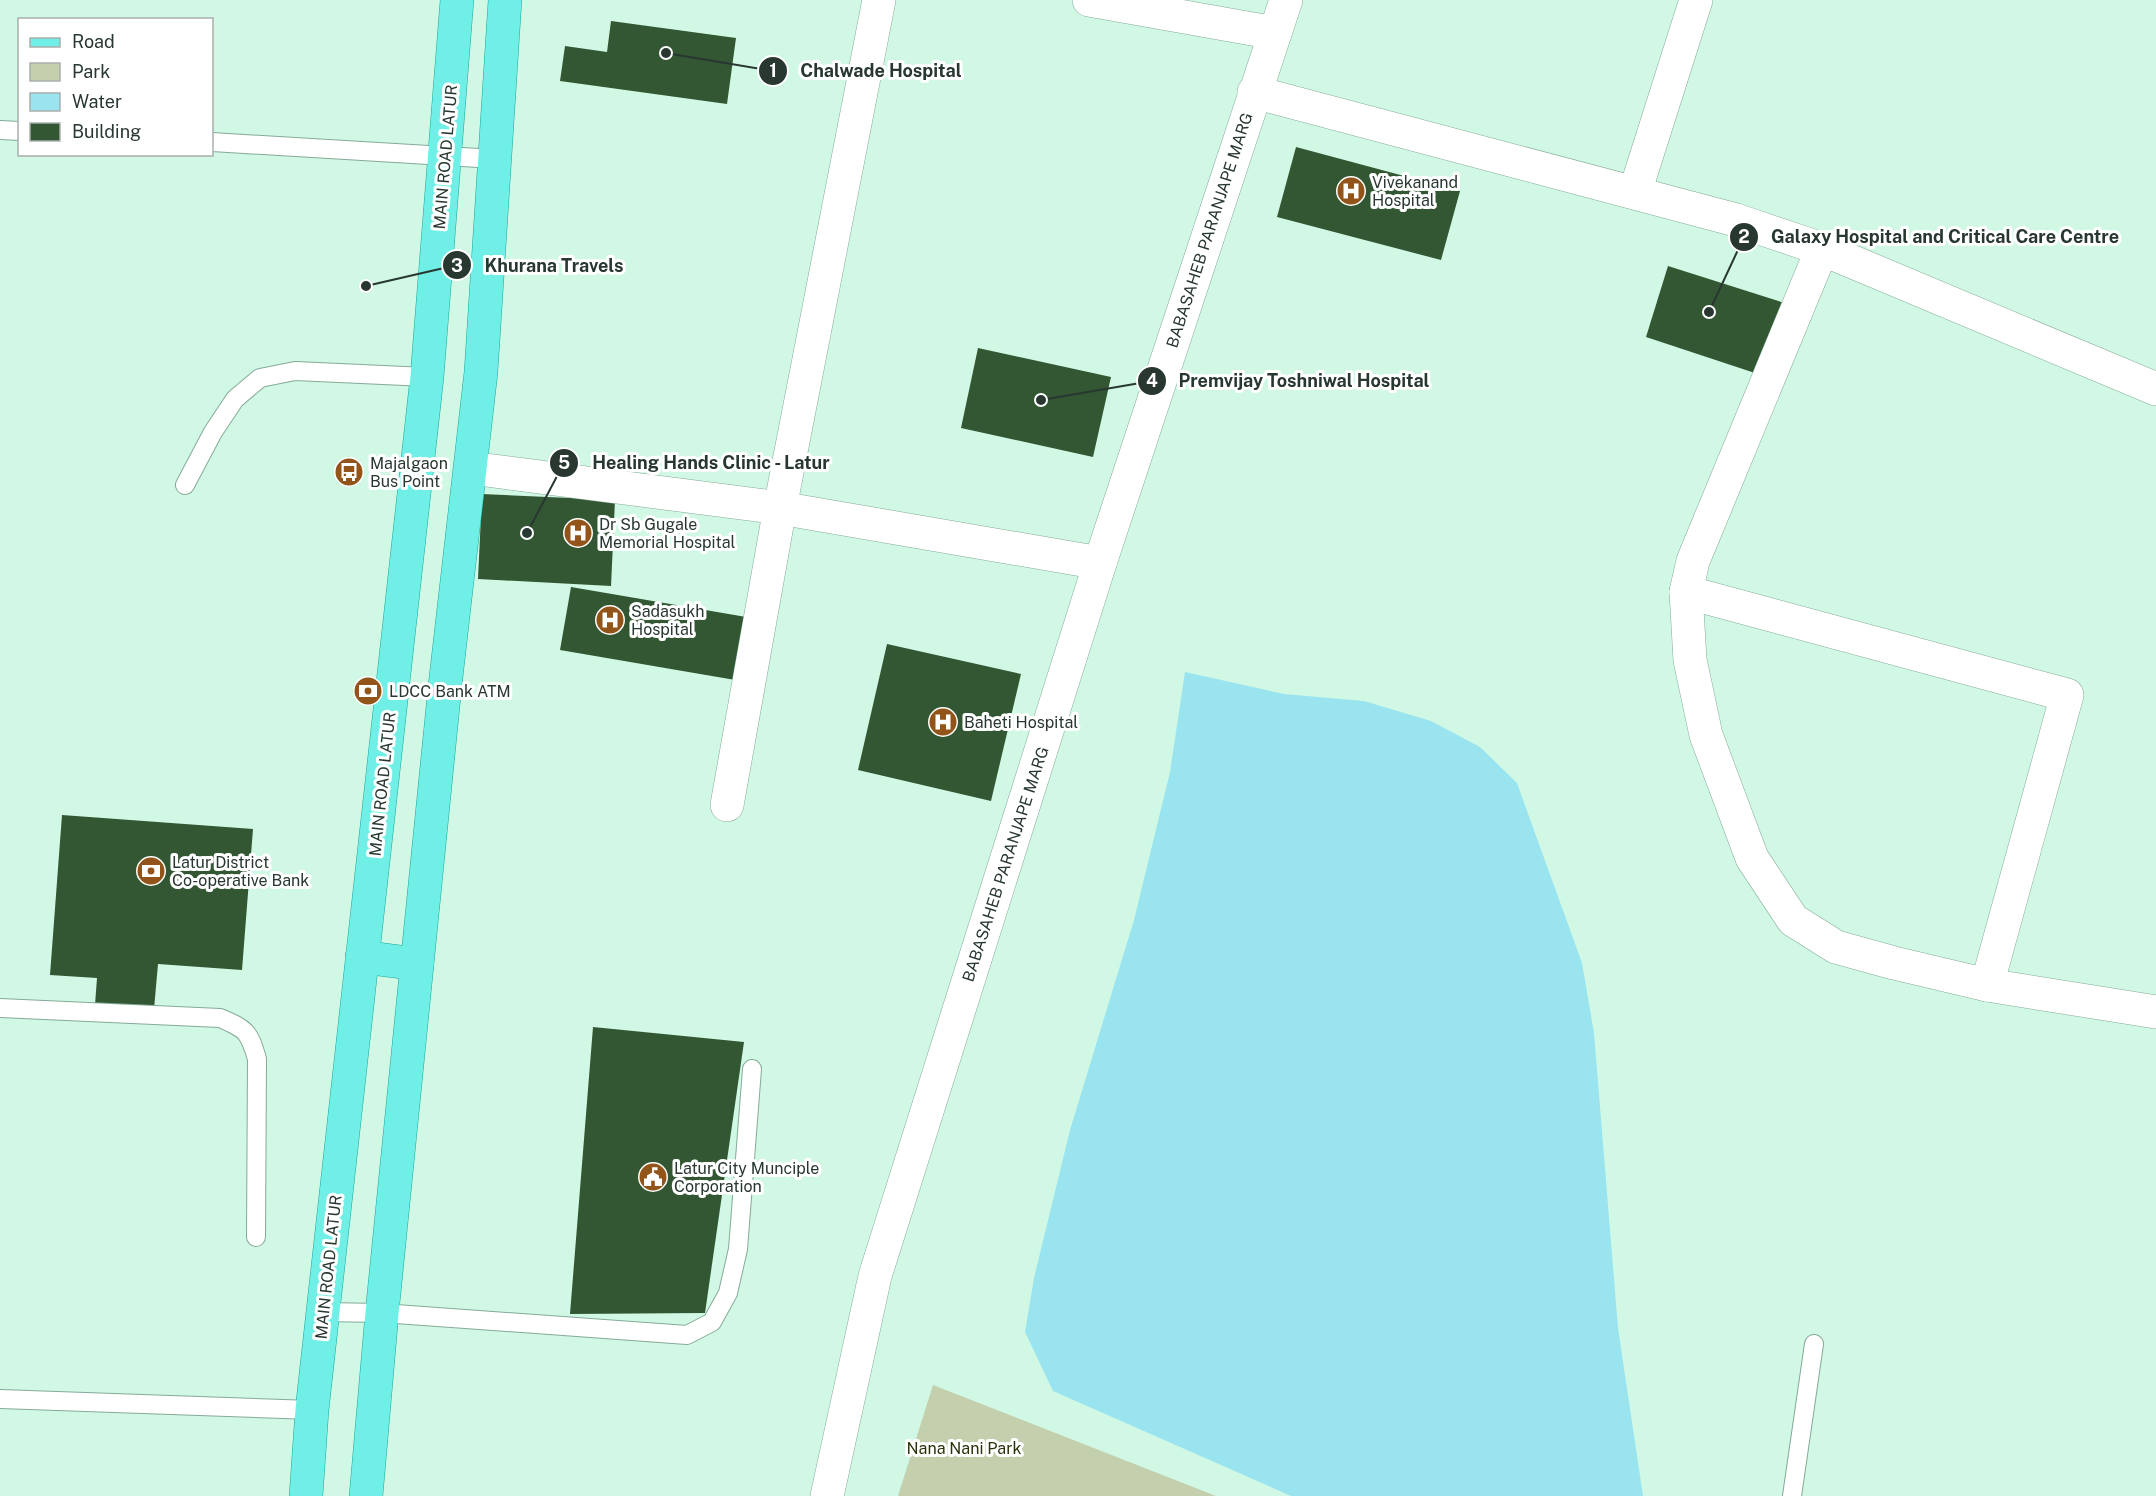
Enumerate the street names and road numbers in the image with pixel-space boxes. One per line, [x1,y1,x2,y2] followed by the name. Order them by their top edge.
[430,84,461,230] street label: MAIN ROAD LATUR
[1162,110,1257,350] street label: BABASAHEB PARANJAPE MARG
[365,711,400,857] street label: MAIN ROAD LATUR
[958,744,1053,984] street label: BABASAHEB PARANJAPE MARG
[311,1194,346,1340] street label: MAIN ROAD LATUR

